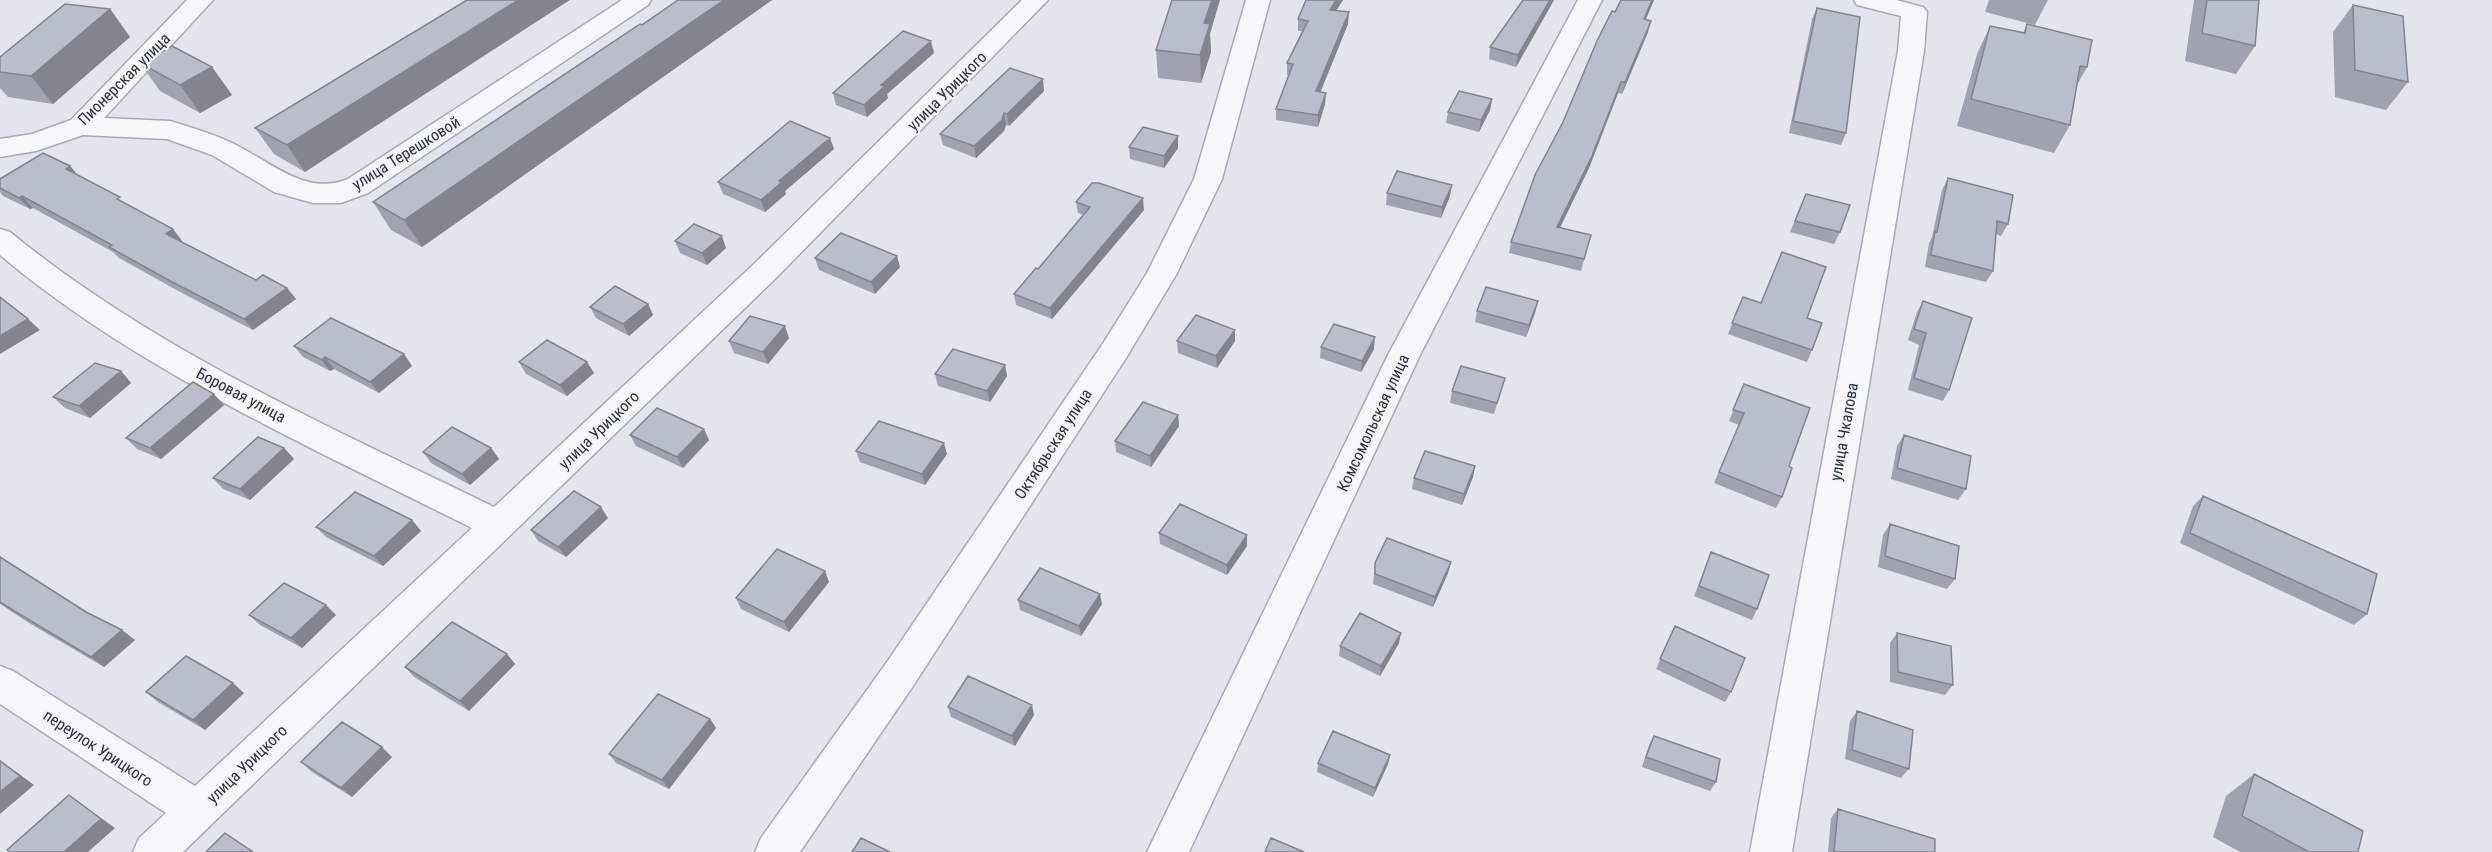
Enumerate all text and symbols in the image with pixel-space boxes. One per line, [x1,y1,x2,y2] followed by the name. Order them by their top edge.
[74,29,174,129] street label: Пионерская улица
[903,47,991,135] street label: улица Урицкого
[349,112,463,194] street label: улица Терешковой
[1333,351,1413,495] street label: Комсомольская улица
[193,363,289,427] street label: Боровая улица
[1826,381,1862,483] street label: улица Чкалова
[1010,385,1096,503] street label: Октябрьская улица
[555,387,643,473] street label: улица Урицкого
[40,706,156,790] street label: переулок Урицкого
[203,721,291,807] street label: улица Урицкого

